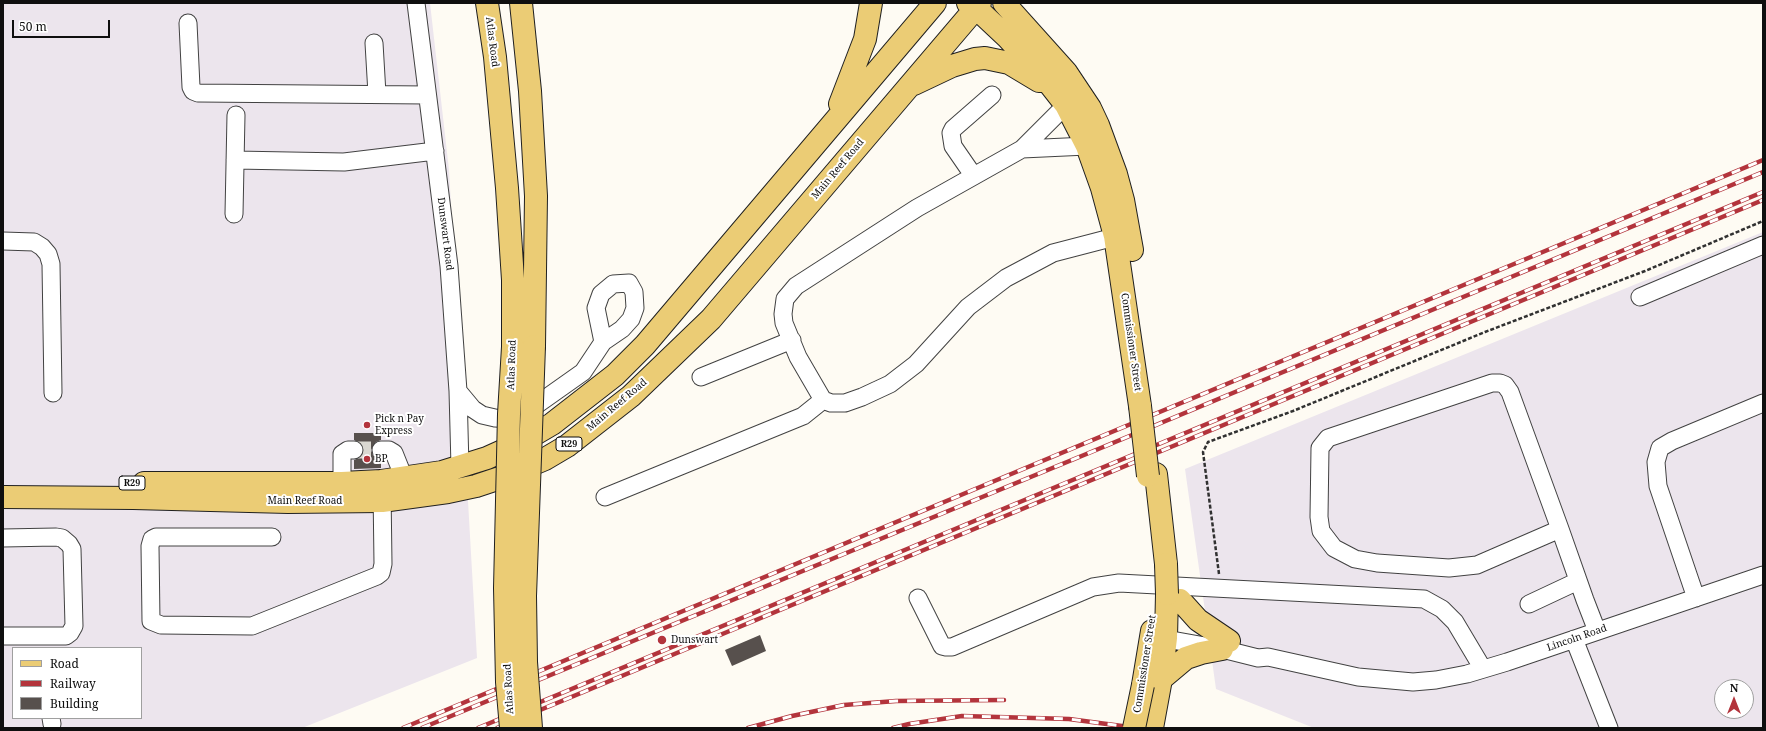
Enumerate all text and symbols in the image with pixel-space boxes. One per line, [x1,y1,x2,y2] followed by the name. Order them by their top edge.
[14,12,112,38] scale bar
[483,16,501,68] street label: Atlas Road
[19,18,47,35] text: 50 m
[809,136,867,202] street label: Main Reef Road
[435,197,455,271] street label: Dunswart Road
[1118,292,1144,392] street label: Commissioner Street
[505,340,519,390] street label: Atlas Road
[584,376,650,434] street label: Main Reef Road
[375,413,424,436] place label: Pick n Pay Express
[362,420,372,430] marker: Pick n Pay Express
[556,437,582,451] road number: R29
[375,453,388,465] place label: BP
[362,454,372,464] marker: BP
[119,476,145,490] road number: R29
[268,495,342,507] street label: Main Reef Road
[1131,614,1159,714] street label: Commissioner Street
[1545,622,1609,654] street label: Lincoln Road
[656,634,668,646] marker: Dunswart
[671,634,718,646] place label: Dunswart
[12,647,142,719] legend
[50,655,79,672] text: Road
[502,663,516,715] street label: Atlas Road
[50,675,96,692] text: Railway
[1714,679,1754,719] north arrow
[1730,680,1738,695] text: N
[50,695,98,712] text: Building

